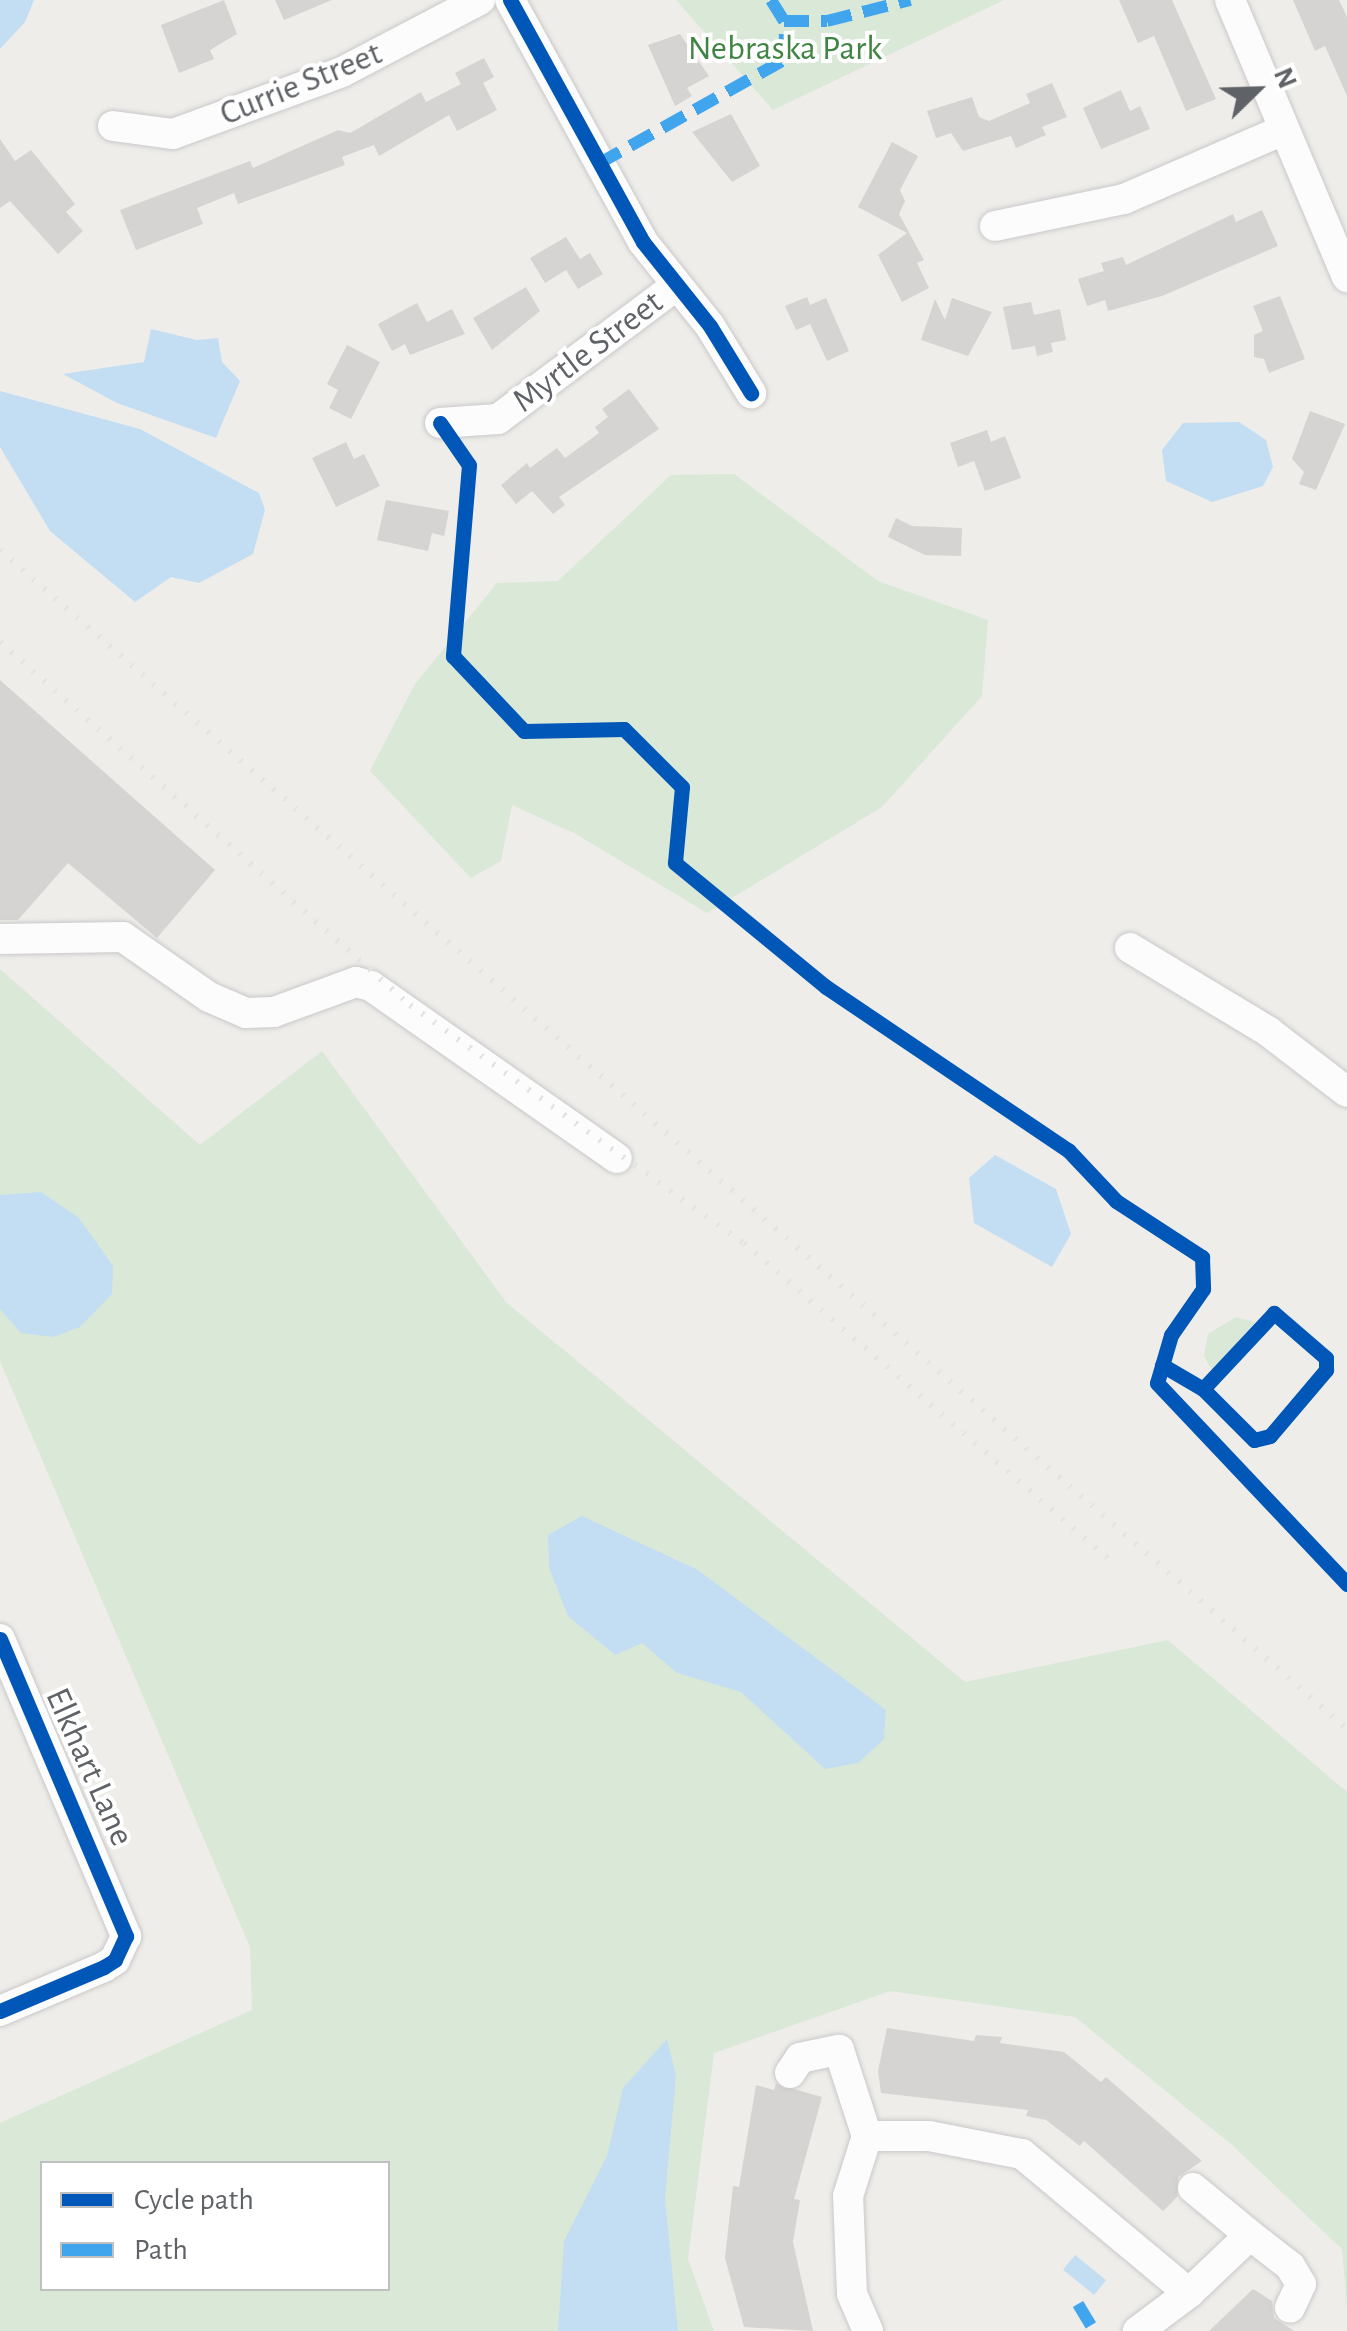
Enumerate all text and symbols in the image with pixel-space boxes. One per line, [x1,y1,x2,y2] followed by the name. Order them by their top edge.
[688,28,882,70] park label: Nebraska Park
[214,33,388,135] street label: Currie Street
[1207,40,1307,140] north arrow
[1268,64,1301,93] text: N
[505,282,671,422] street label: Myrtle Street
[36,1682,142,1852] street label: Elkhart Lane
[40,2161,390,2291] legend
[134,2185,254,2215] text: Cycle path
[134,2235,188,2265] text: Path

